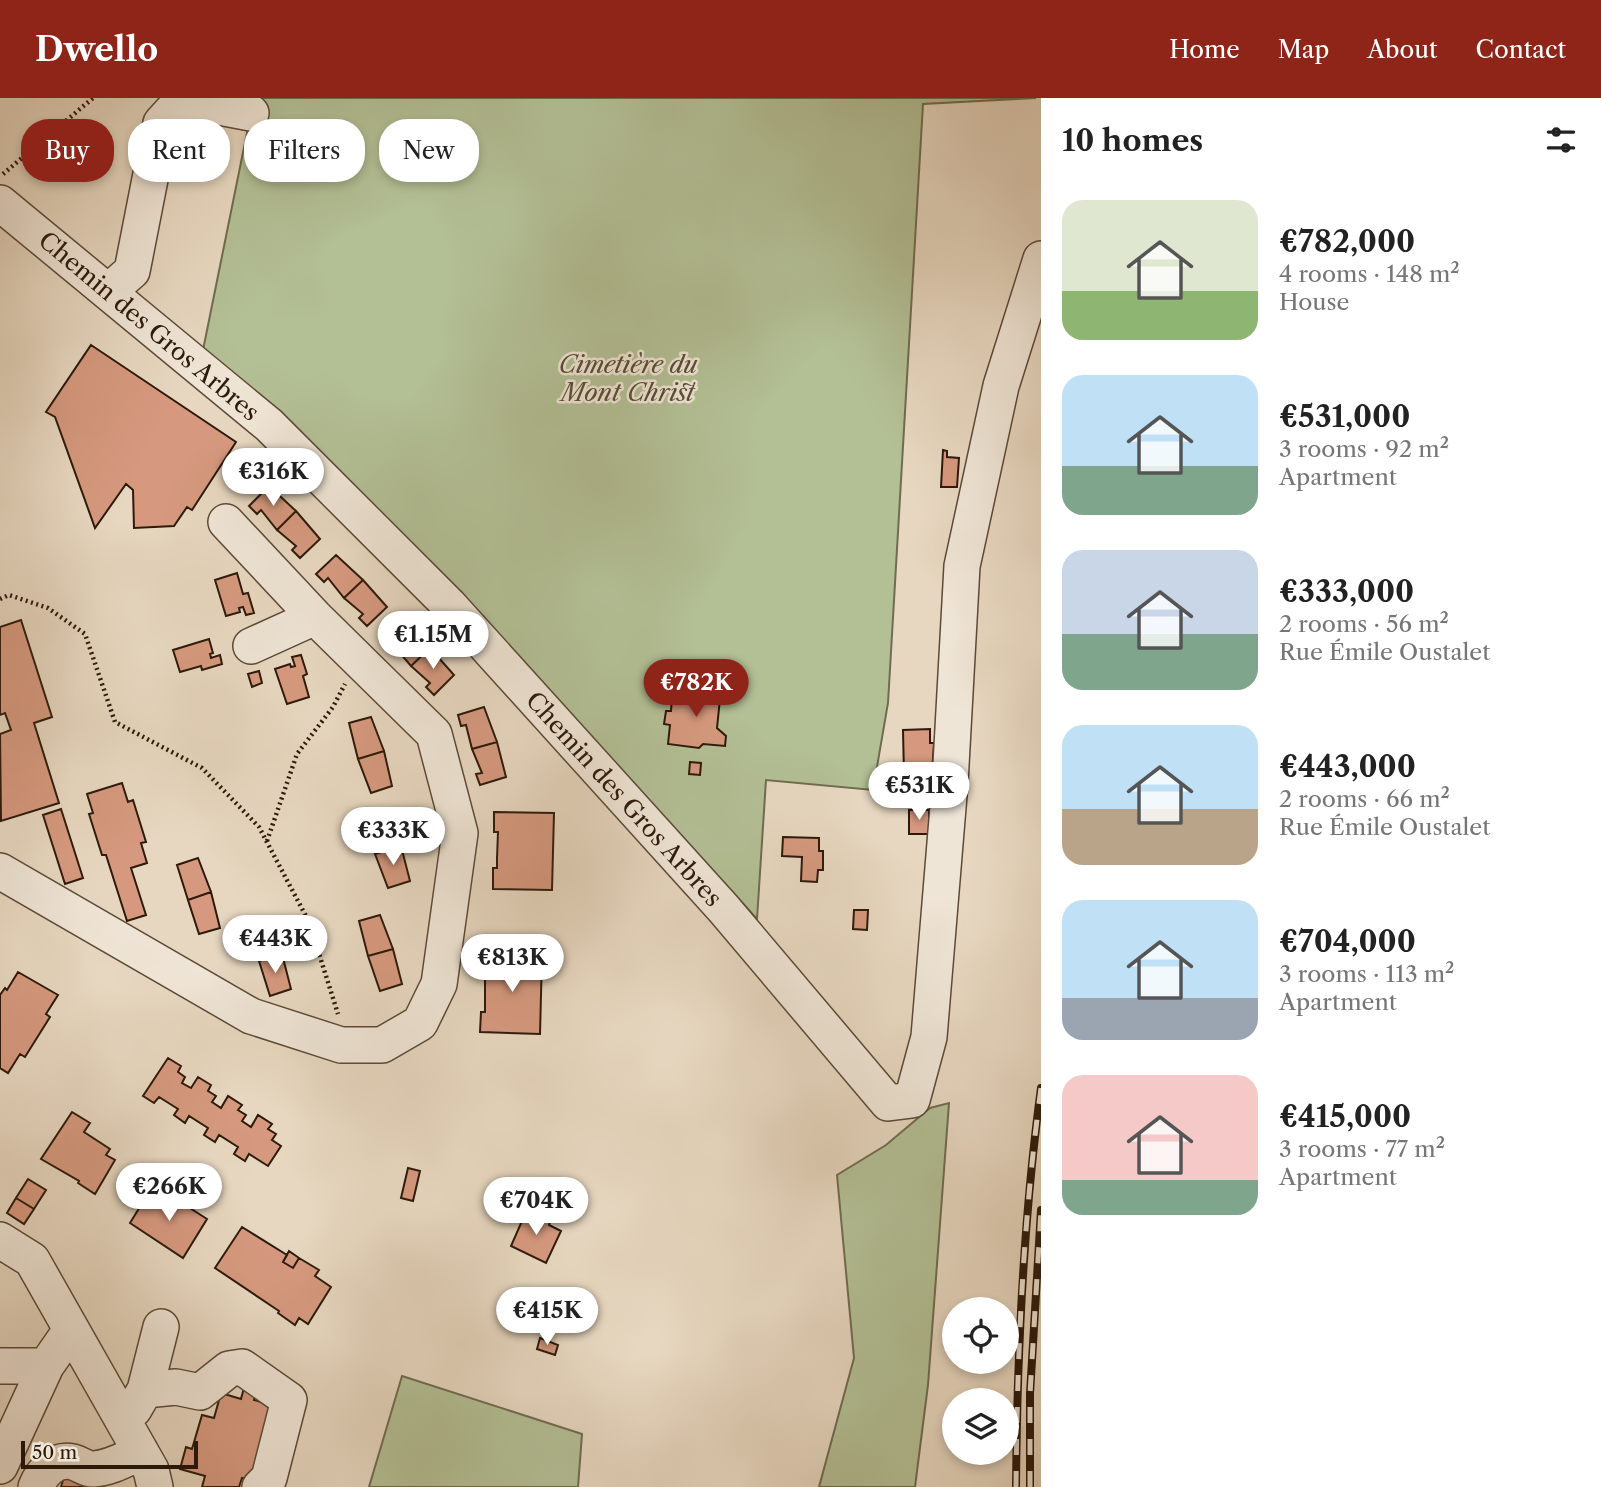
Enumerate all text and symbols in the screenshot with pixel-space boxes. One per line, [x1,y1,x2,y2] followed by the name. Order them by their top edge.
[35,29,158,70] text: Dwello
[1169,35,1240,64] text: Home
[1278,35,1329,64] text: Map
[1367,35,1438,64] text: About
[1476,35,1566,64] text: Contact
[21,119,114,182] chip: Buy
[128,119,230,182] chip: Rent
[244,119,365,182] chip: Filters
[379,119,479,182] chip: New
[1542,121,1580,159] icon: filters
[1062,122,1203,159] text: 10 homes
[1279,223,1415,260] text: €782,000
[33,225,265,427] street label: Chemin des Gros Arbres
[1118,228,1202,312] icon: home
[1279,260,1460,288] text: 4 rooms · 148 m²
[1279,288,1349,316] text: House
[558,350,698,407] park label: Cimetière du Mont Christ
[1279,398,1410,435] text: €531,000
[1118,403,1202,487] icon: home
[1279,435,1449,463] text: 3 rooms · 92 m²
[224,448,322,508] pin: €316K
[238,457,308,485] text: €316K
[1279,463,1397,491] text: Apartment
[1279,573,1414,610] text: €333,000
[1118,578,1202,662] icon: home
[1279,610,1449,638] text: 2 rooms · 56 m²
[376,612,490,671] pin: €1.15M
[394,620,472,648] text: €1.15M
[1279,638,1490,666] text: Rue Émile Oustalet
[647,660,745,719] pin: €782K
[660,668,732,696] text: €782K
[520,686,728,912] street label: Chemin des Gros Arbres
[1279,748,1416,785] text: €443,000
[1118,753,1202,837] icon: home
[870,762,968,822] pin: €531K
[884,771,954,799] text: €531K
[1279,785,1450,813] text: 2 rooms · 66 m²
[344,808,442,867] pin: €333K
[1279,813,1490,841] text: Rue Émile Oustalet
[357,816,429,844] text: €333K
[226,916,324,975] pin: €443K
[1279,923,1416,960] text: €704,000
[238,924,312,952] text: €443K
[1118,928,1202,1012] icon: home
[463,934,561,994] pin: €813K
[477,943,547,971] text: €813K
[1279,960,1455,988] text: 3 rooms · 113 m²
[1279,988,1397,1016] text: Apartment
[1279,1098,1411,1135] text: €415,000
[1118,1103,1202,1187] icon: home
[1279,1135,1445,1163] text: 3 rooms · 77 m²
[1279,1163,1397,1191] text: Apartment
[120,1164,218,1223] pin: €266K
[132,1172,206,1200] text: €266K
[487,1178,585,1237] pin: €704K
[499,1186,573,1214] text: €704K
[498,1288,596,1347] pin: €415K
[512,1296,582,1324] text: €415K
[942,1297,1019,1465] map controls
[942,1297,1019,1374] button: locate
[942,1388,1019,1465] button: layers
[21,1438,198,1470] scale bar
[32,1441,77,1464] text: 50 m

